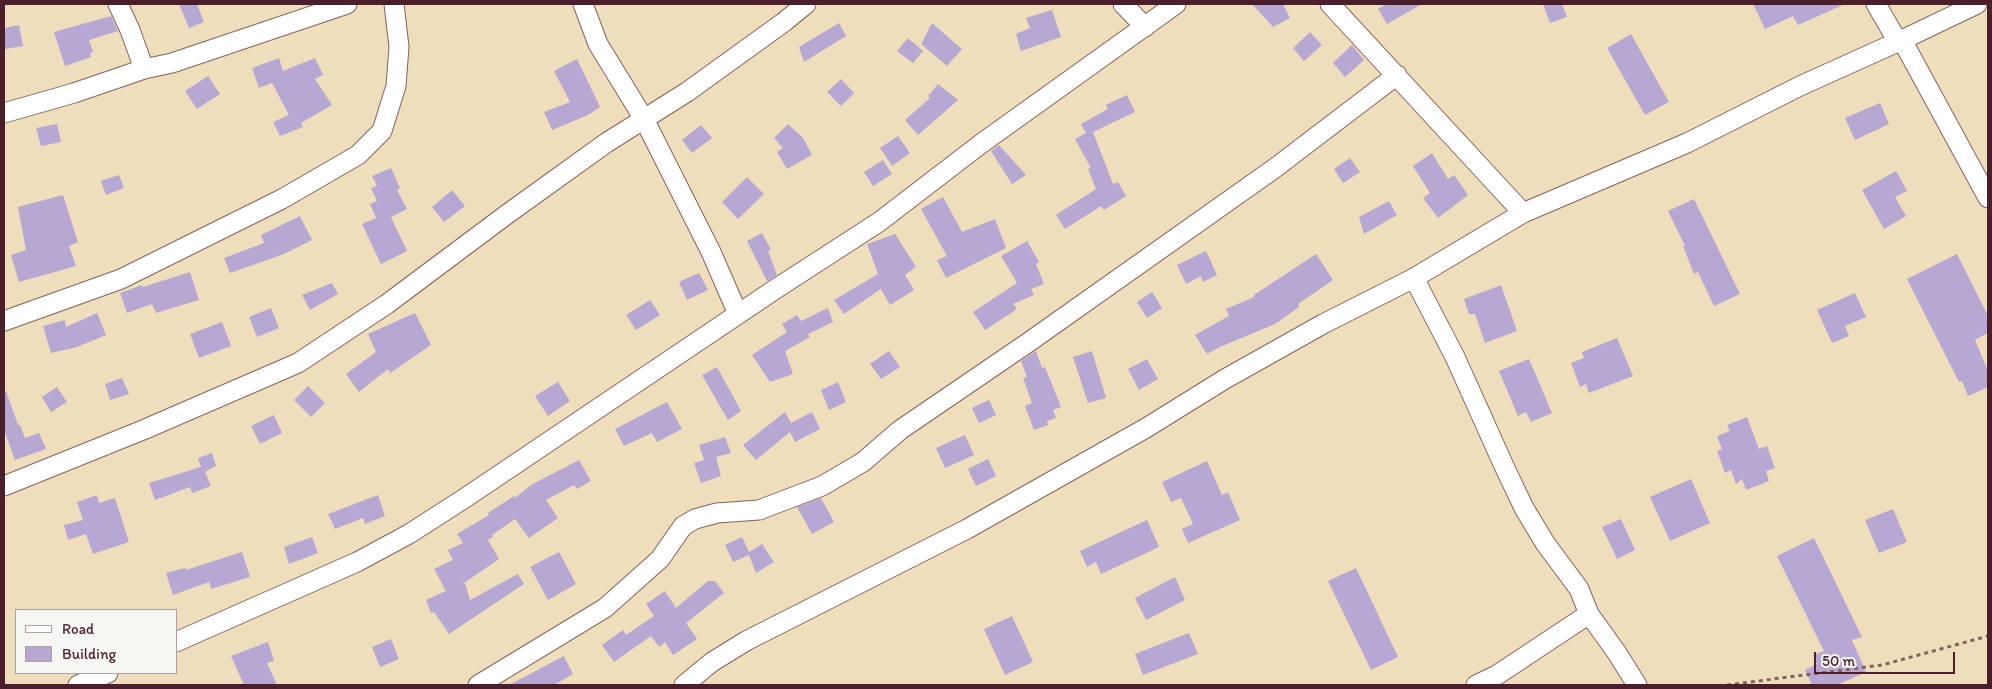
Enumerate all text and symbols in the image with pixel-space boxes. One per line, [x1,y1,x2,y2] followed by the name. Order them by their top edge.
[15,609,178,674] legend
[62,620,94,638] text: Road
[1817,642,1958,674] scale bar
[62,645,116,663] text: Building
[1822,652,1855,670] text: 50 m

